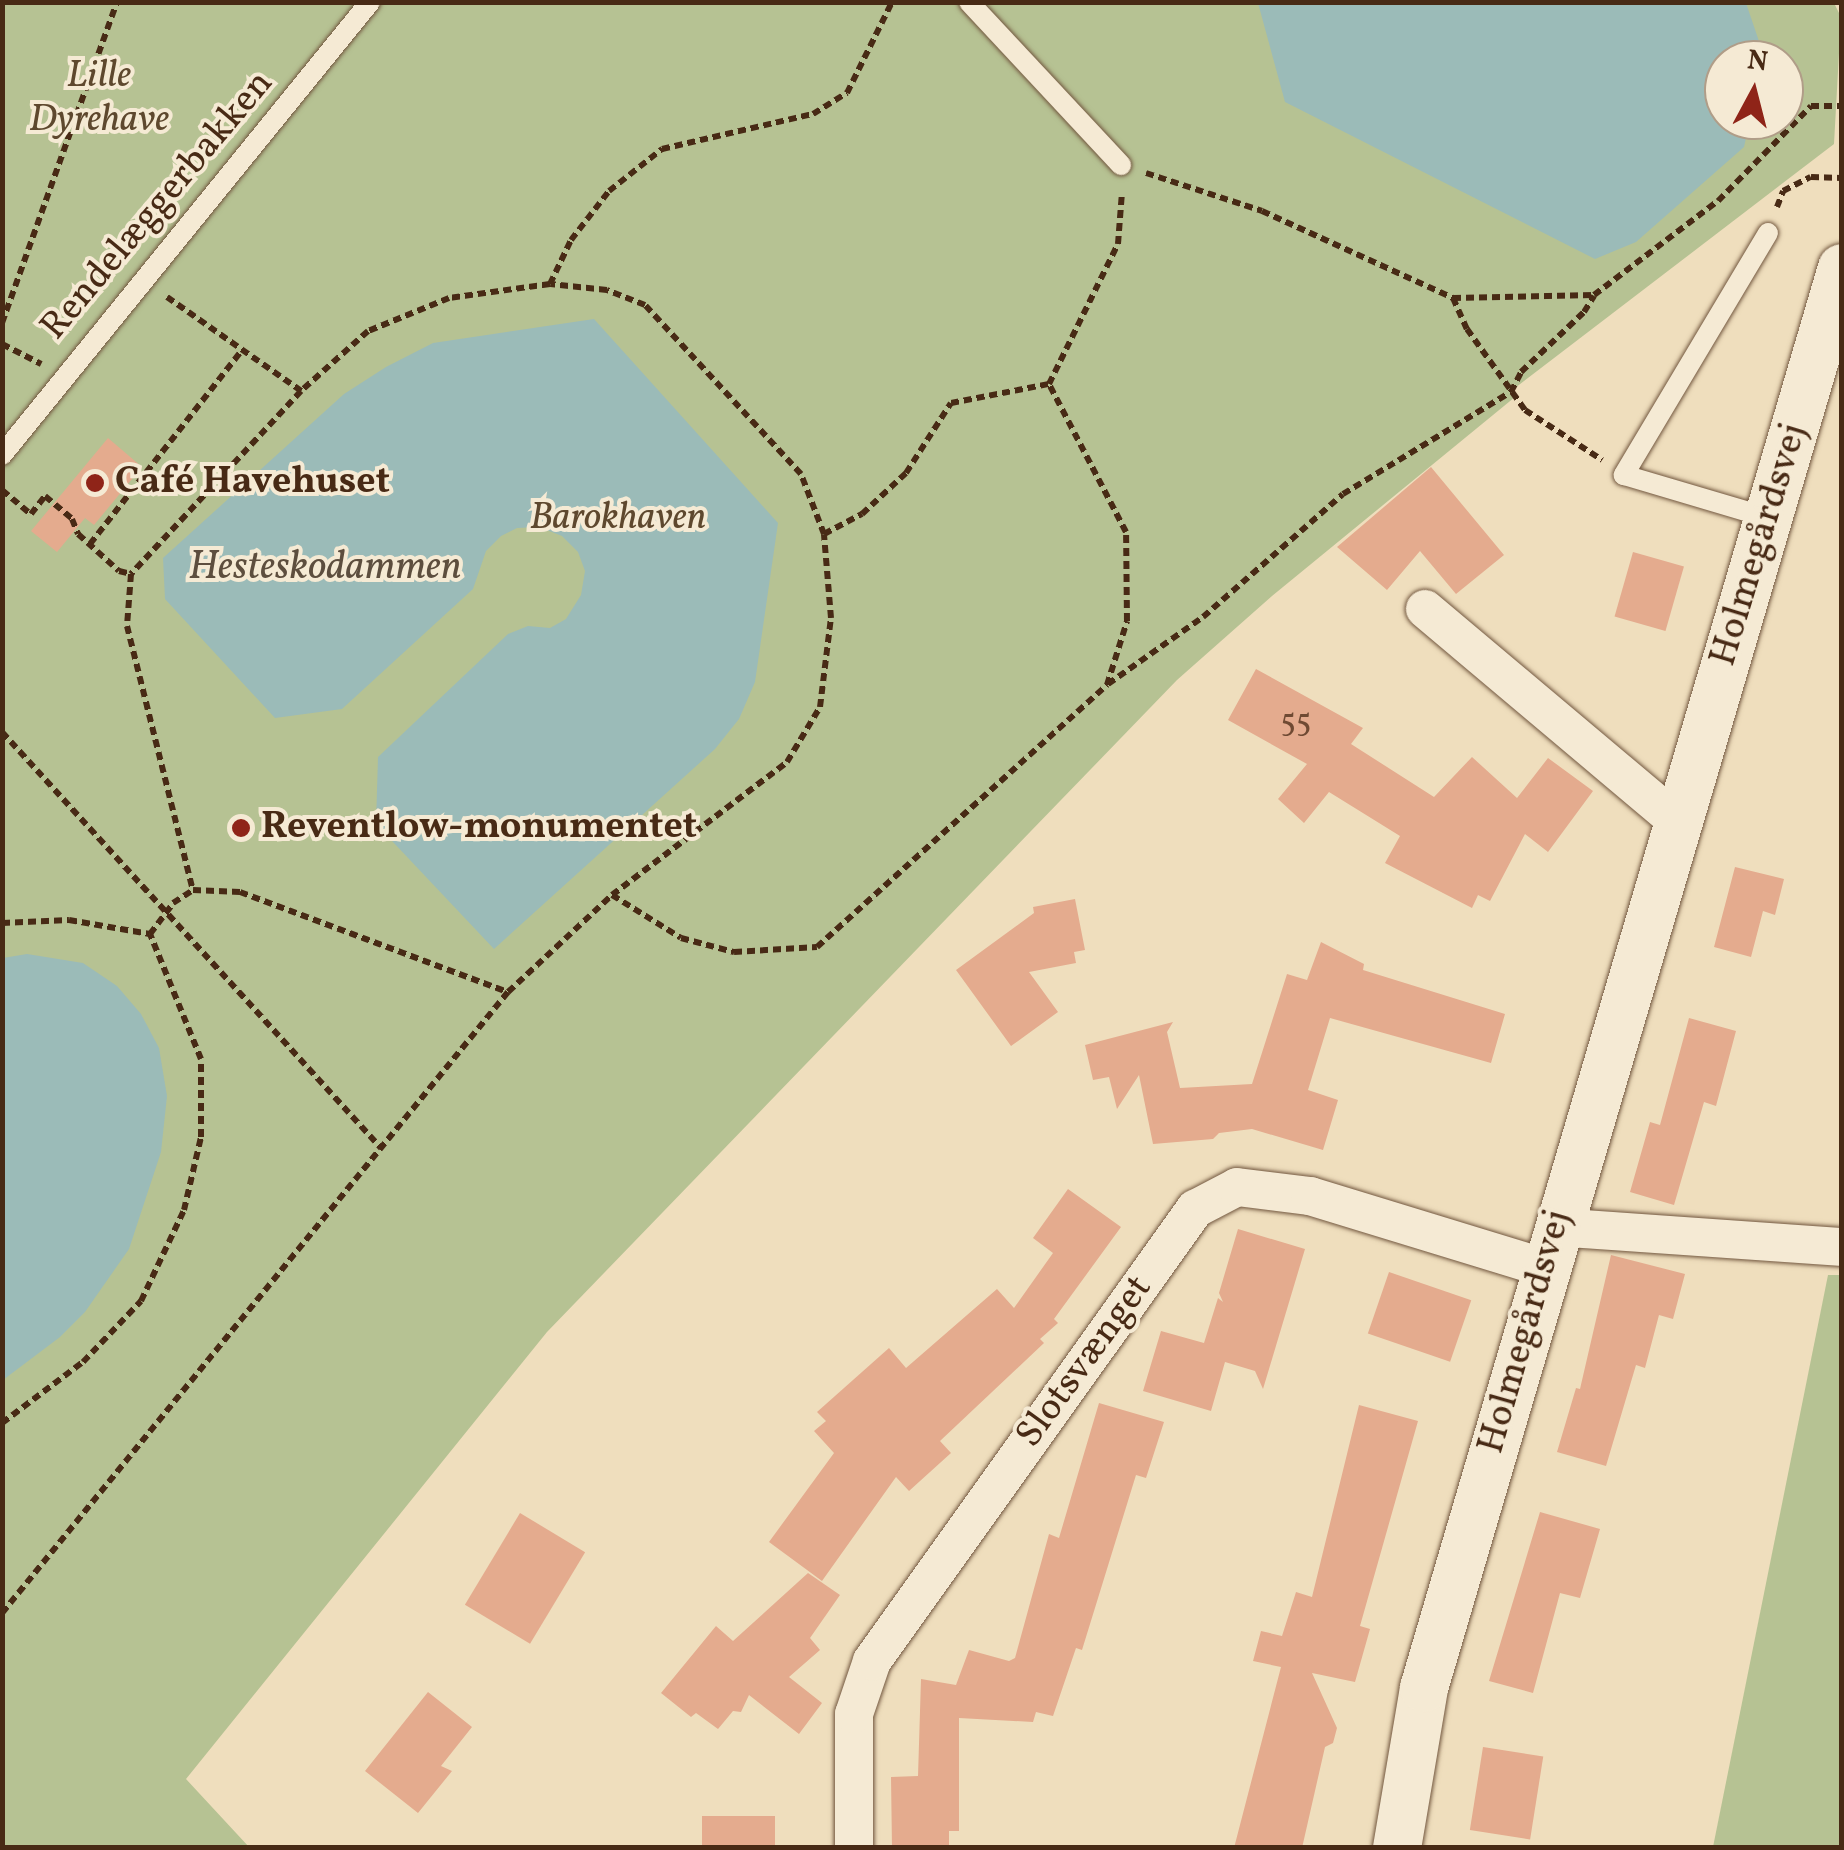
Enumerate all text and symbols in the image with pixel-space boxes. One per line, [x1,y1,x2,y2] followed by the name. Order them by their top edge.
[1704,40,1804,140] north arrow
[1745,41,1770,82] text: N
[29,54,169,143] park label: Lille Dyrehave
[32,62,284,350] street label: Rendelæggerbakken
[1701,418,1819,672] street label: Holmegårdsvej
[115,460,390,506] place label: Café Havehuset
[84,472,106,494] marker: Café Havehuset
[530,496,706,542] park label: Barokhaven
[189,544,461,592] water label: Hesteskodammen
[1281,704,1311,742] house number: 55
[261,805,697,851] place label: Reventlow-monumentet
[230,817,252,839] marker: Reventlow-monumentet
[1469,1205,1583,1459] street label: Holmegårdsvej
[1007,1267,1163,1457] street label: Slotsvænget

